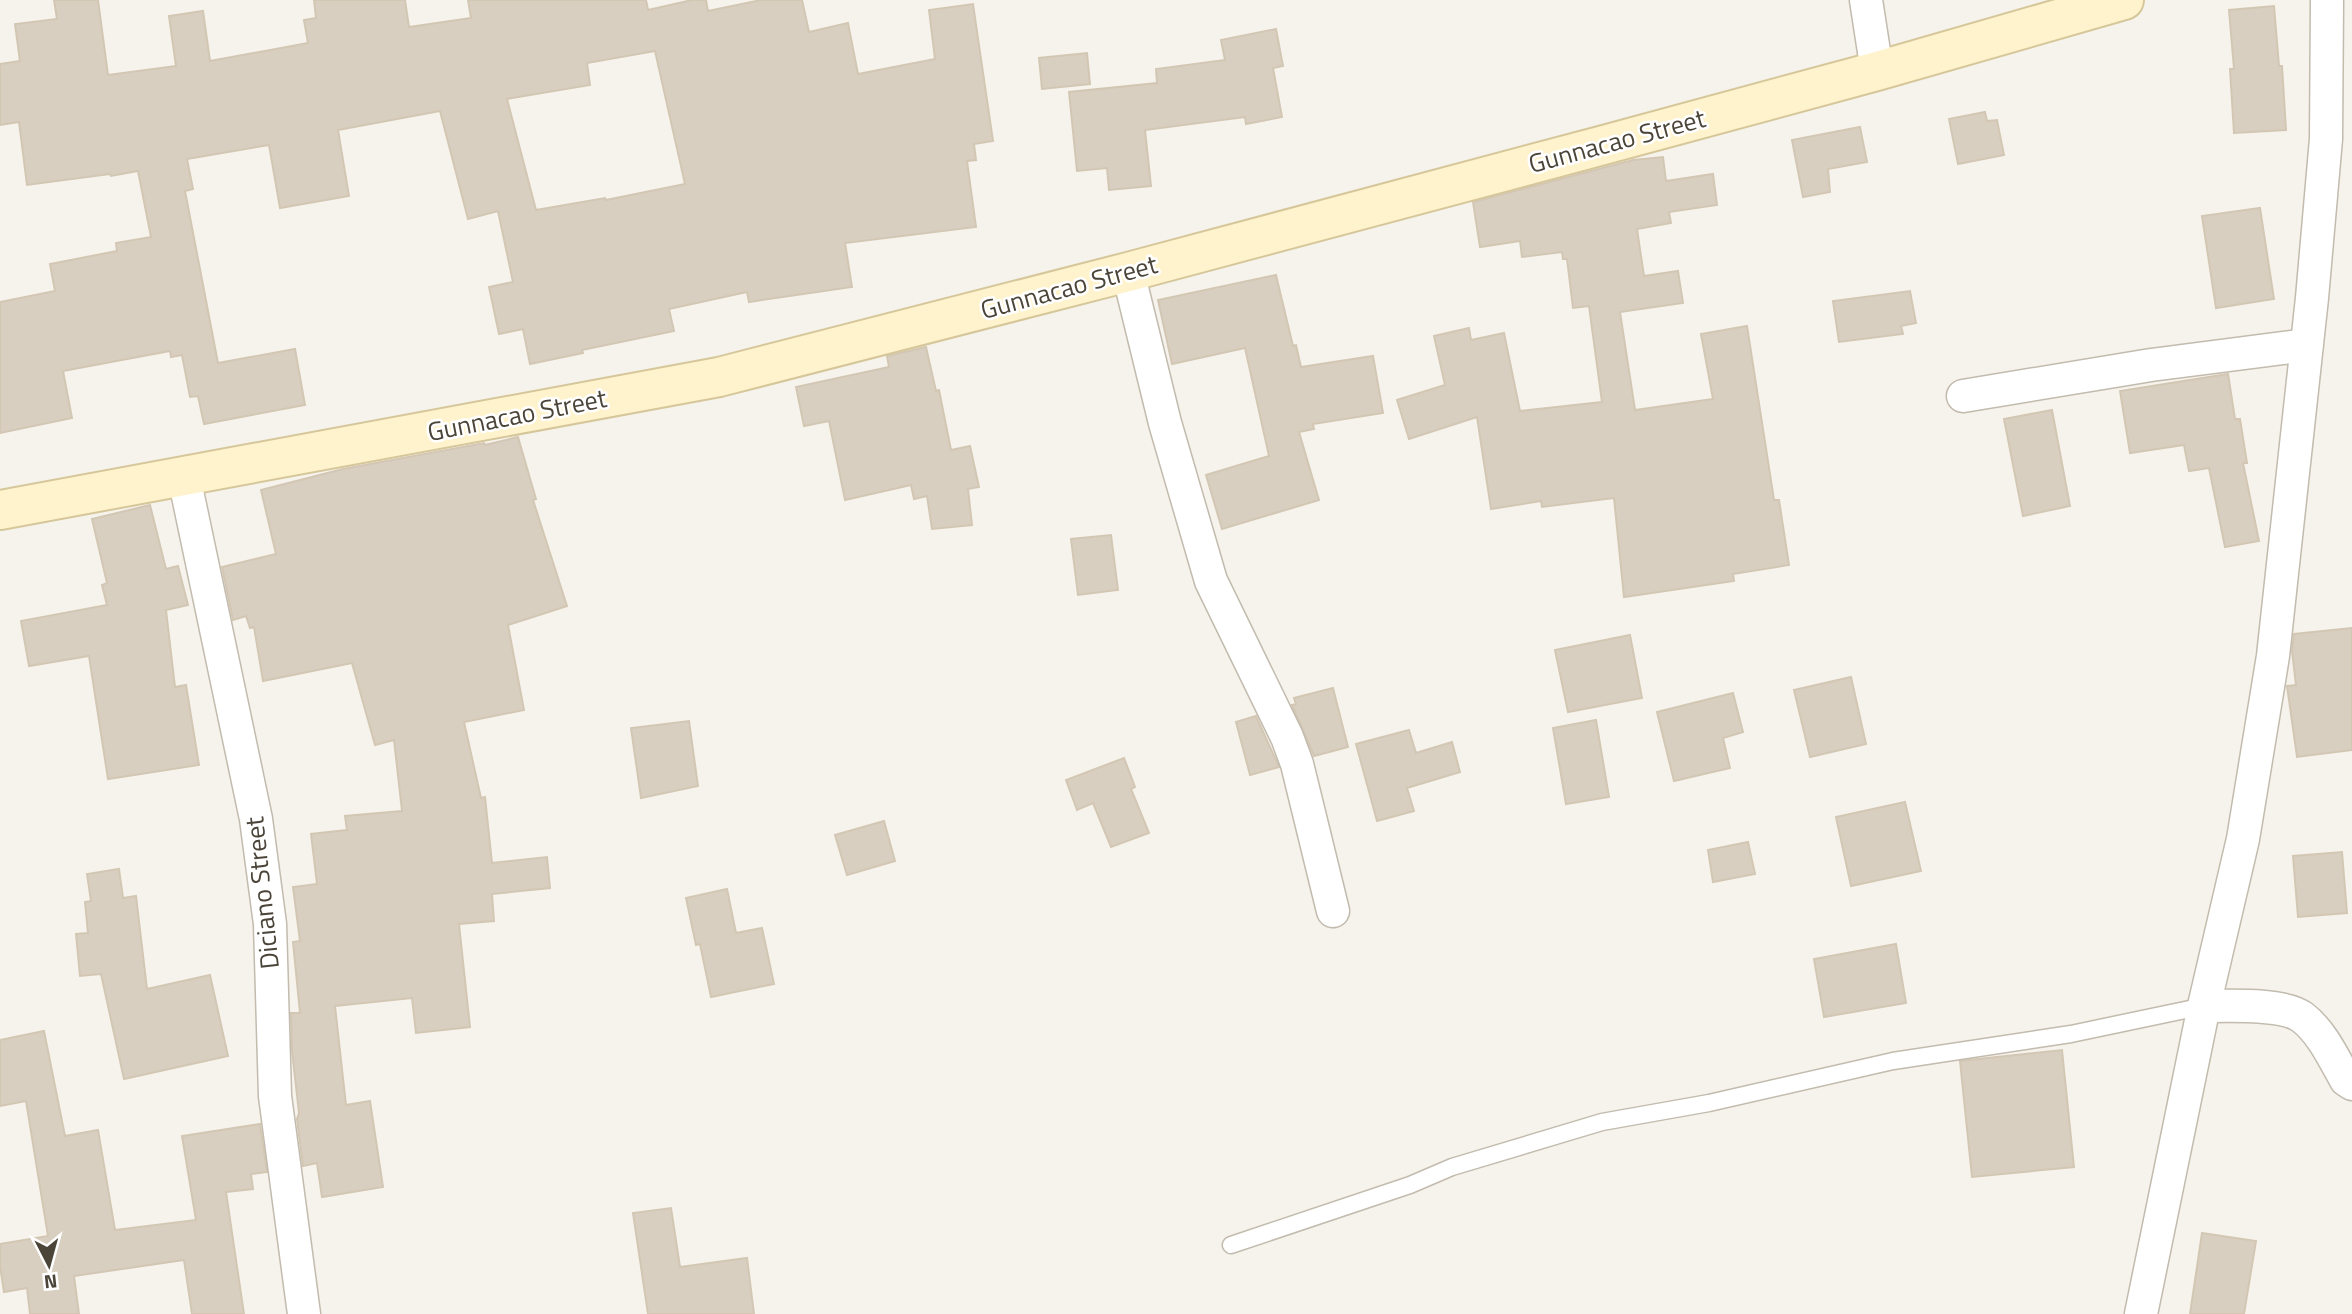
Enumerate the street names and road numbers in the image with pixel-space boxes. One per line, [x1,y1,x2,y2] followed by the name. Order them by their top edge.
[1524,98,1710,183] street label: Gunnacao Street
[976,244,1162,329] street label: Gunnacao Street
[424,378,610,451] street label: Gunnacao Street
[234,815,289,971] street label: Diciano Street

